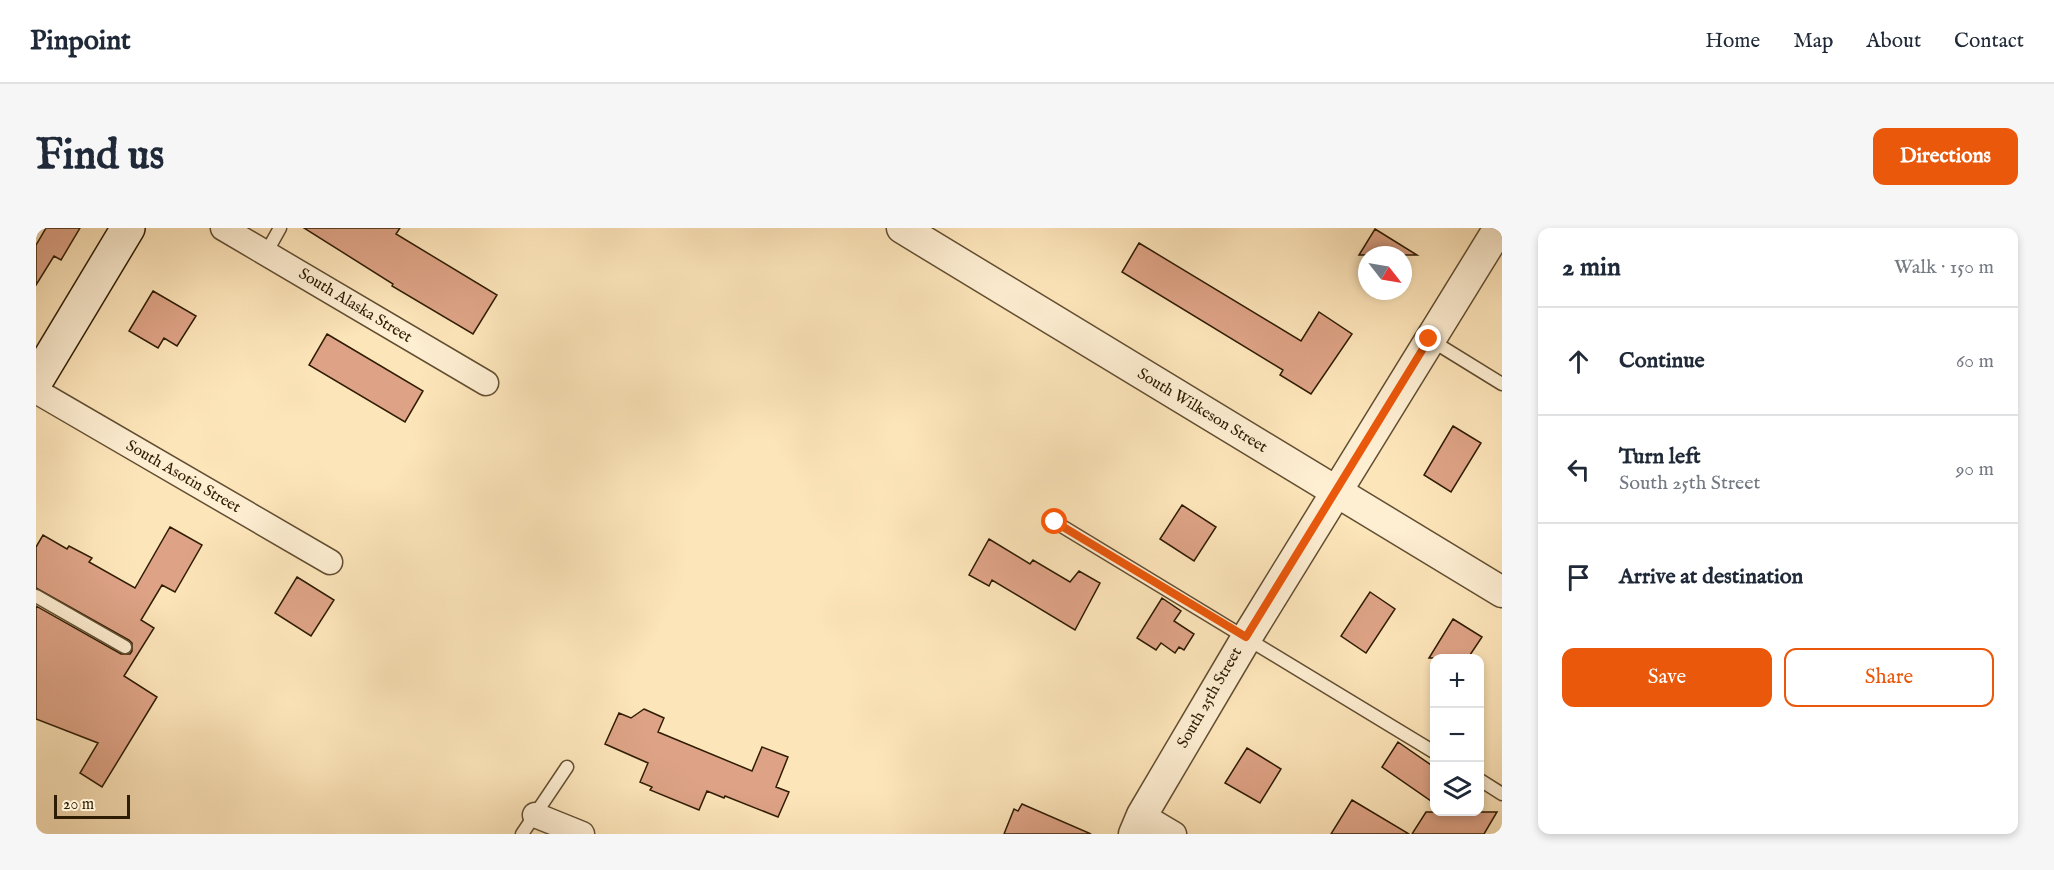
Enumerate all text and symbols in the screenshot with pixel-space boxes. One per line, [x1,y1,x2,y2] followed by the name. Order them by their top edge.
[30,24,131,59] text: Pinpoint
[1705,28,1760,55] text: Home
[1793,28,1833,55] text: Map
[1866,28,1921,55] text: About
[1954,28,2024,55] text: Contact
[1873,128,2018,185] button: Directions
[36,130,164,183] text: Find us
[1358,246,1412,300] north arrow
[1562,251,1621,284] text: 2 min
[1894,255,1994,280] text: Walk · 150 m
[295,264,416,348] street label: South Alaska Street
[1415,325,1441,351] route end
[1562,345,1595,378] icon: ahead
[1619,347,1705,375] text: Continue
[1956,349,1994,374] text: 60 m
[1133,364,1271,458] street label: South Wilkeson Street
[122,436,244,518] street label: South Asotin Street
[1619,443,1701,471] text: Turn left
[1562,453,1595,486] icon: left
[1956,457,1994,482] text: 90 m
[1619,471,1760,496] text: South 25th Street
[1041,508,1067,534] route start
[1562,561,1595,594] icon: arrive
[1619,563,1803,591] text: Arrive at destination
[1173,644,1247,752] street label: South 25th Street
[1562,648,1772,707] button: Save
[1784,648,1994,707] button: Share
[1430,654,1484,816] map controls
[1430,654,1484,708] button: +
[1430,708,1484,762] button: −
[1430,762,1484,816] button: layers
[54,792,130,820] scale bar
[63,795,94,815] text: 20 m

